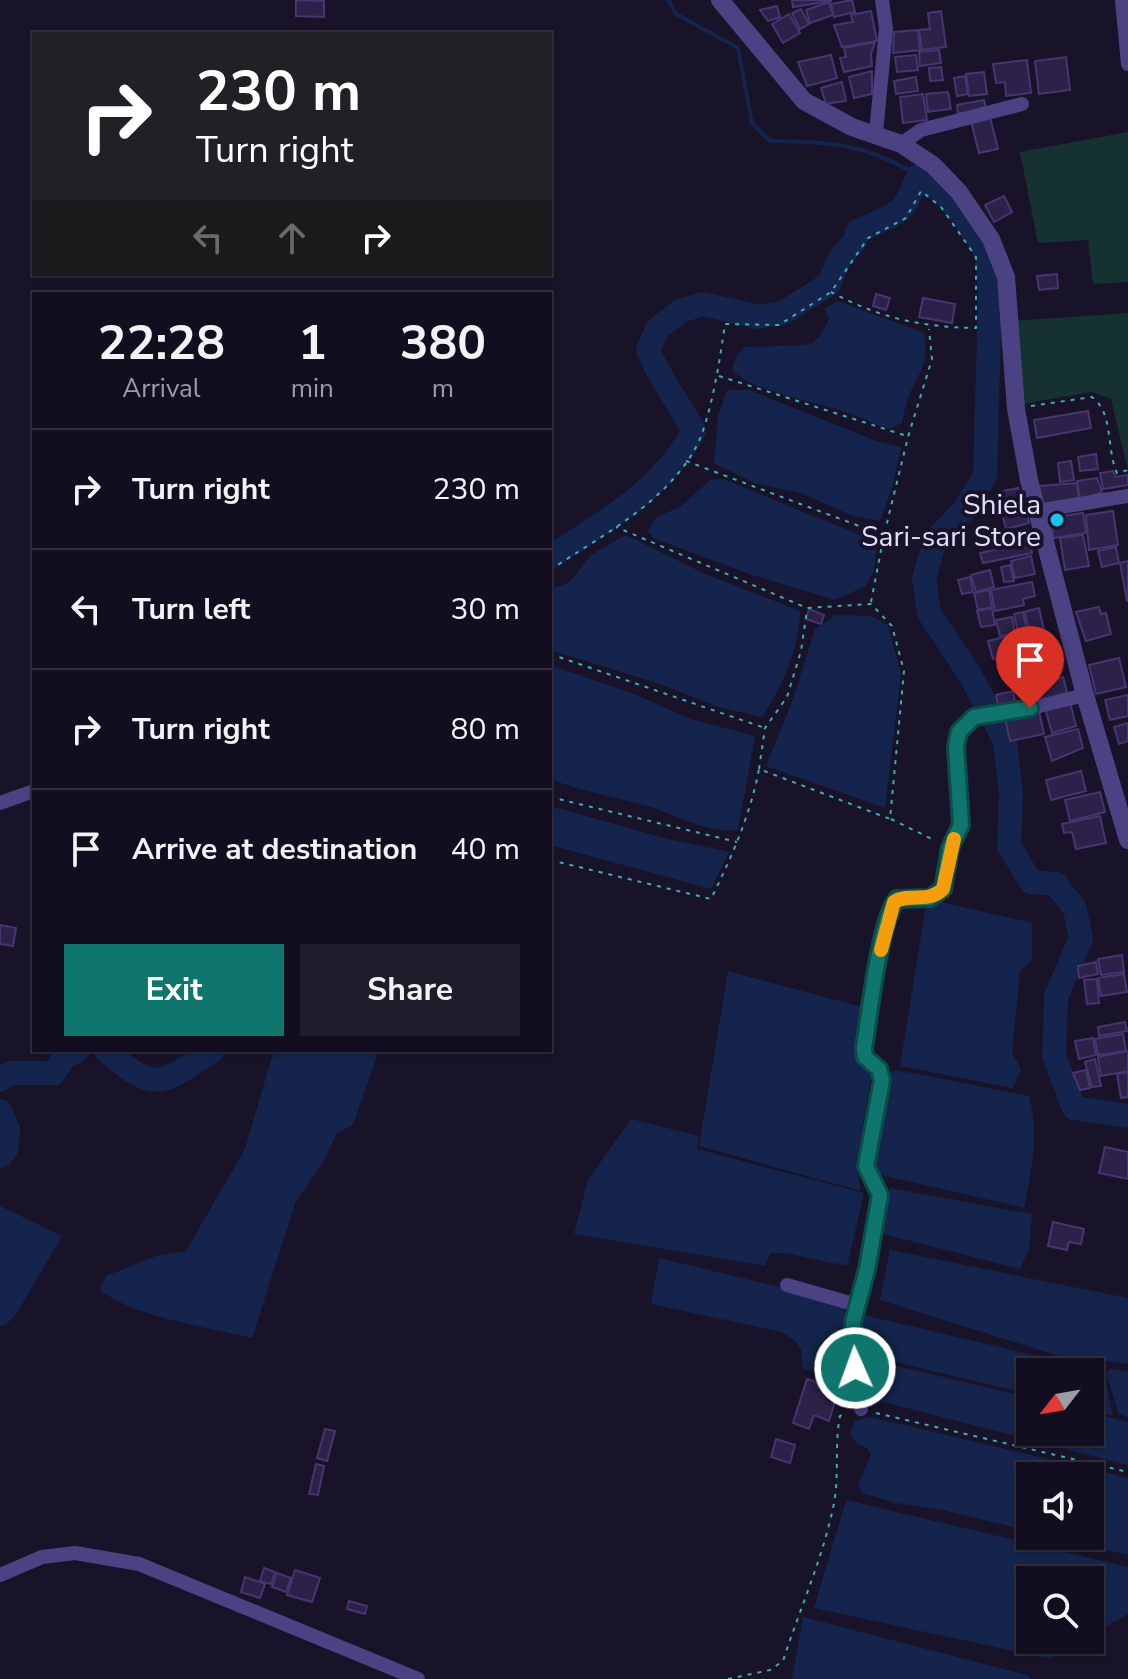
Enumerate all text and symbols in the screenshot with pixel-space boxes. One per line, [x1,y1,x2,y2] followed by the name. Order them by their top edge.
[196,53,361,130] text: 230 m
[64,64,168,168] icon: right
[196,126,353,175] text: Turn right
[186,216,230,260] icon: left
[270,216,314,260] icon: ahead
[354,216,398,260] icon: right
[98,310,225,376] text: 22:28
[298,310,327,376] text: 1
[400,310,486,376] text: 380
[122,371,201,406] text: Arrival
[291,371,334,406] text: min
[432,371,454,406] text: m
[64,467,108,511] icon: right
[132,469,270,510] text: Turn right
[433,469,520,510] text: 230 m
[861,486,1041,556] place label: Shiela Sari-sari Store
[1048,511,1066,529] marker: Shiela Sari-sari Store
[64,587,108,631] icon: left
[132,589,250,630] text: Turn left
[451,589,520,630] text: 30 m
[996,626,1064,708] pin
[1008,638,1052,682] icon: arrive
[64,707,108,751] icon: right
[132,709,270,750] text: Turn right
[451,709,520,750] text: 80 m
[64,827,108,871] icon: arrive
[132,829,417,870] text: Arrive at destination
[451,829,520,870] text: 40 m
[64,944,284,1036] button: Exit
[300,944,520,1036] button: Share
[813,1326,897,1410] position arrow
[1016,1358,1104,1446] north arrow
[1016,1358,1104,1654] map controls
[1016,1462,1104,1550] button: sound
[1016,1566,1104,1654] button: search

